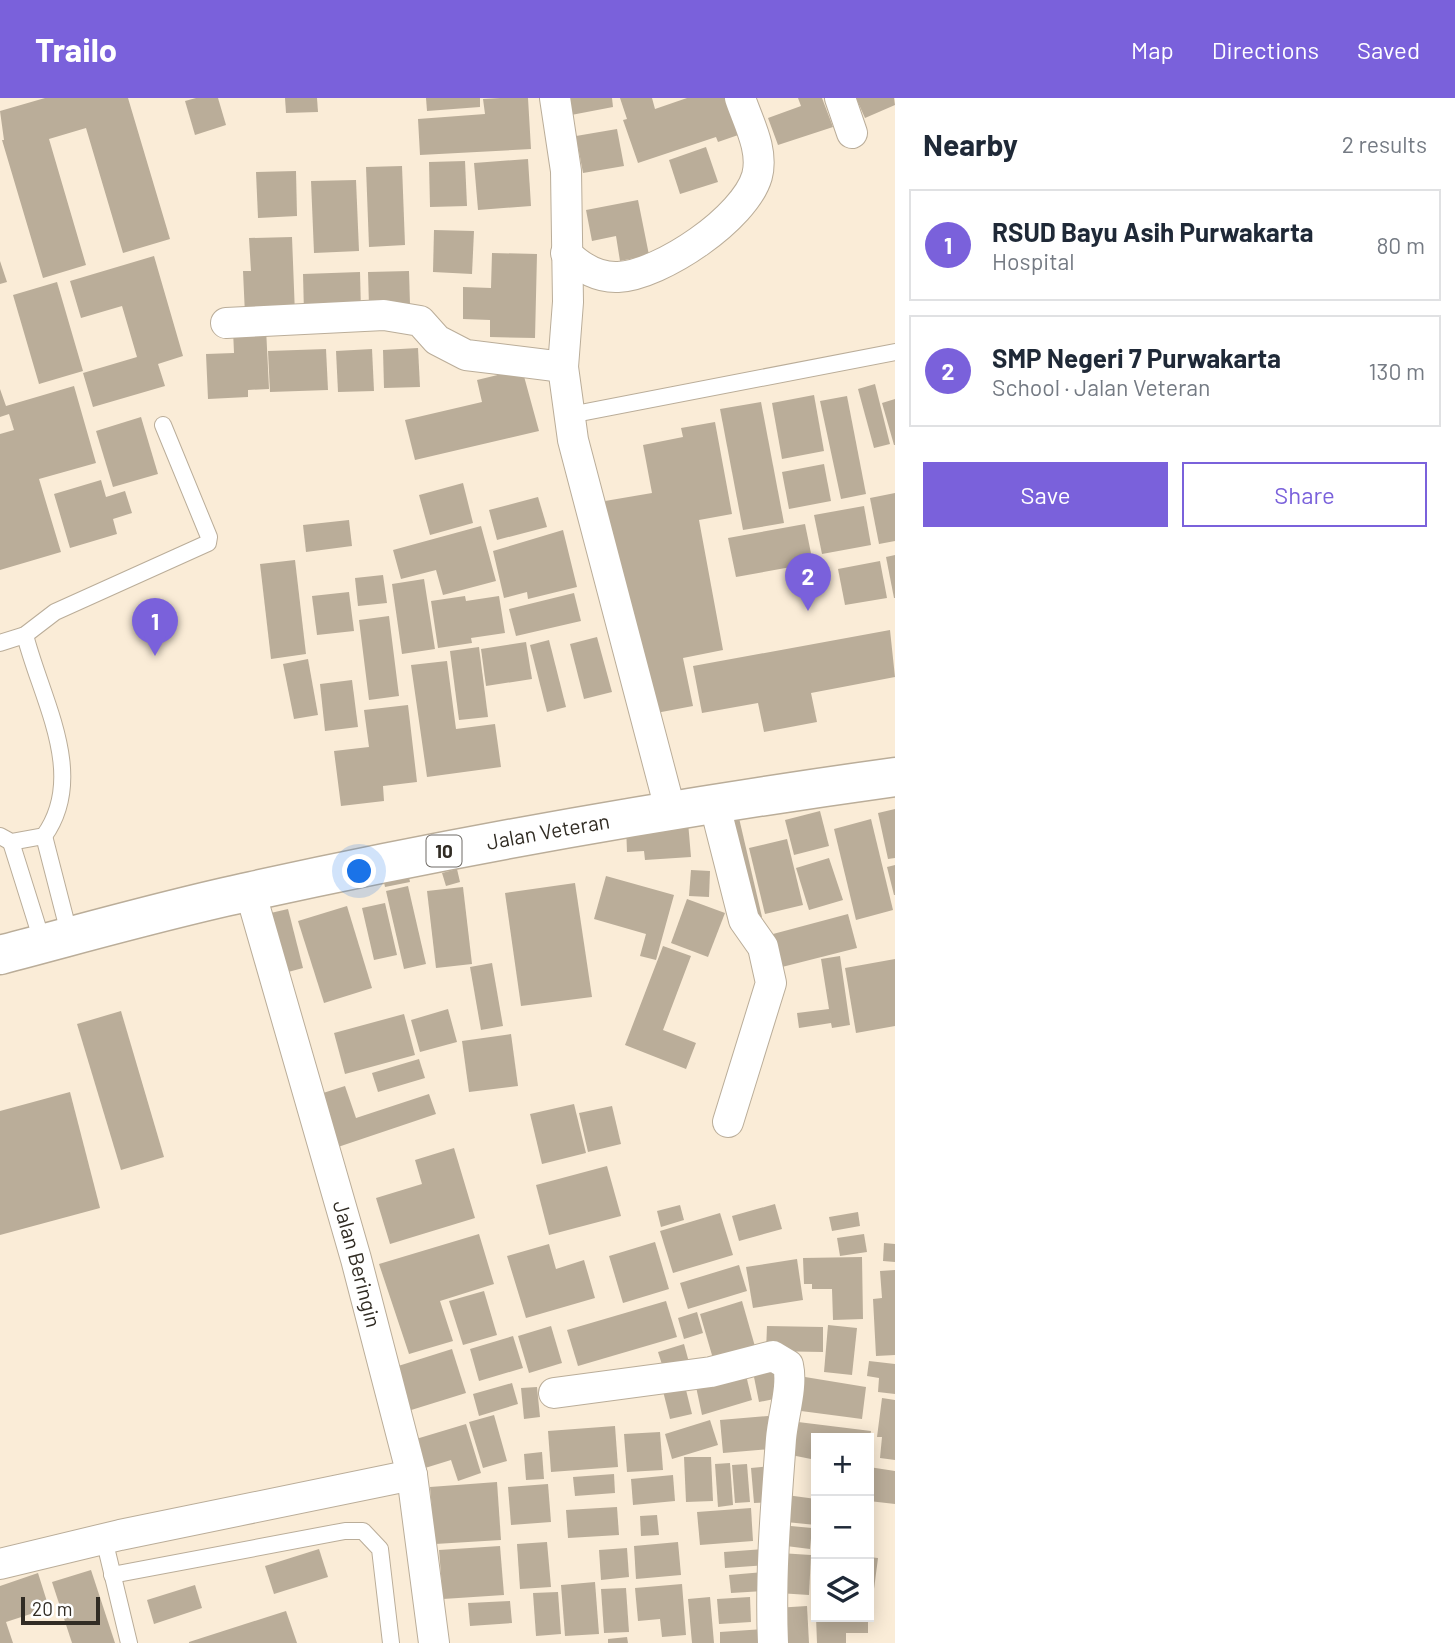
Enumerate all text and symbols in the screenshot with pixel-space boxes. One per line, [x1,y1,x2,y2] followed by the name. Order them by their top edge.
[35,29,117,69] text: Trailo
[1131,35,1174,64] text: Map
[1212,35,1319,64] text: Directions
[1357,35,1420,64] text: Saved
[923,126,1018,162] text: Nearby
[1342,130,1427,158] text: 2 results
[992,216,1314,247] text: RSUD Bayu Asih Purwakarta
[944,231,952,259] text: 1
[1376,231,1425,259] text: 80 m
[992,247,1075,275] text: Hospital
[992,342,1281,373] text: SMP Negeri 7 Purwakarta
[942,357,954,385] text: 2
[1368,357,1425,385] text: 130 m
[992,373,1210,401] text: School · Jalan Veteran
[923,462,1168,527] button: Save
[1182,462,1427,527] button: Share
[785,553,831,611] pin: 2
[132,598,178,656] pin: 1
[484,807,611,854] street label: Jalan Veteran
[426,836,462,866] road number: 10
[342,854,376,888] your location
[329,1197,387,1330] street label: Jalan Beringin
[811,1433,874,1622] map controls
[811,1433,874,1496] button: +
[811,1496,874,1559] button: −
[811,1559,874,1622] button: layers
[21,1594,100,1626] scale bar
[32,1597,72,1620] text: 20 m

